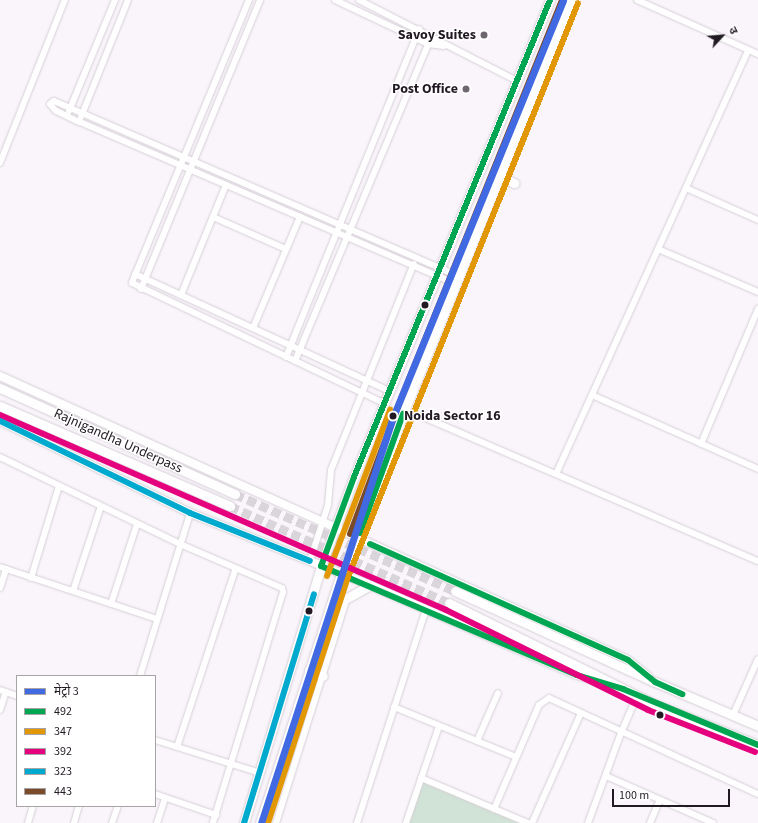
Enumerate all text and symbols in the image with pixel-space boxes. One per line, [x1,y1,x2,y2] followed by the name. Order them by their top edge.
[702,16,742,56] north arrow
[725,24,741,37] text: उ
[398,27,476,43] place label: Savoy Suites
[479,30,489,40] marker: Savoy Suites
[392,81,458,97] place label: Post Office
[461,84,471,94] marker: Post Office
[420,300,430,310] unlabelled marker
[51,405,185,477] street label: Rajnigandha Underpass
[404,408,501,424] place label: Noida Sector 16
[386,409,400,423] marker: Noida Sector 16
[304,606,314,616] unlabelled marker
[16,675,156,807] legend
[54,683,79,700] text: मेट्रो 3
[54,703,72,720] text: 492
[655,710,665,720] unlabelled marker
[54,723,72,740] text: 347
[54,743,72,760] text: 392
[54,763,72,780] text: 323
[614,781,732,807] scale bar
[54,783,72,800] text: 443
[619,787,649,804] text: 100 m

